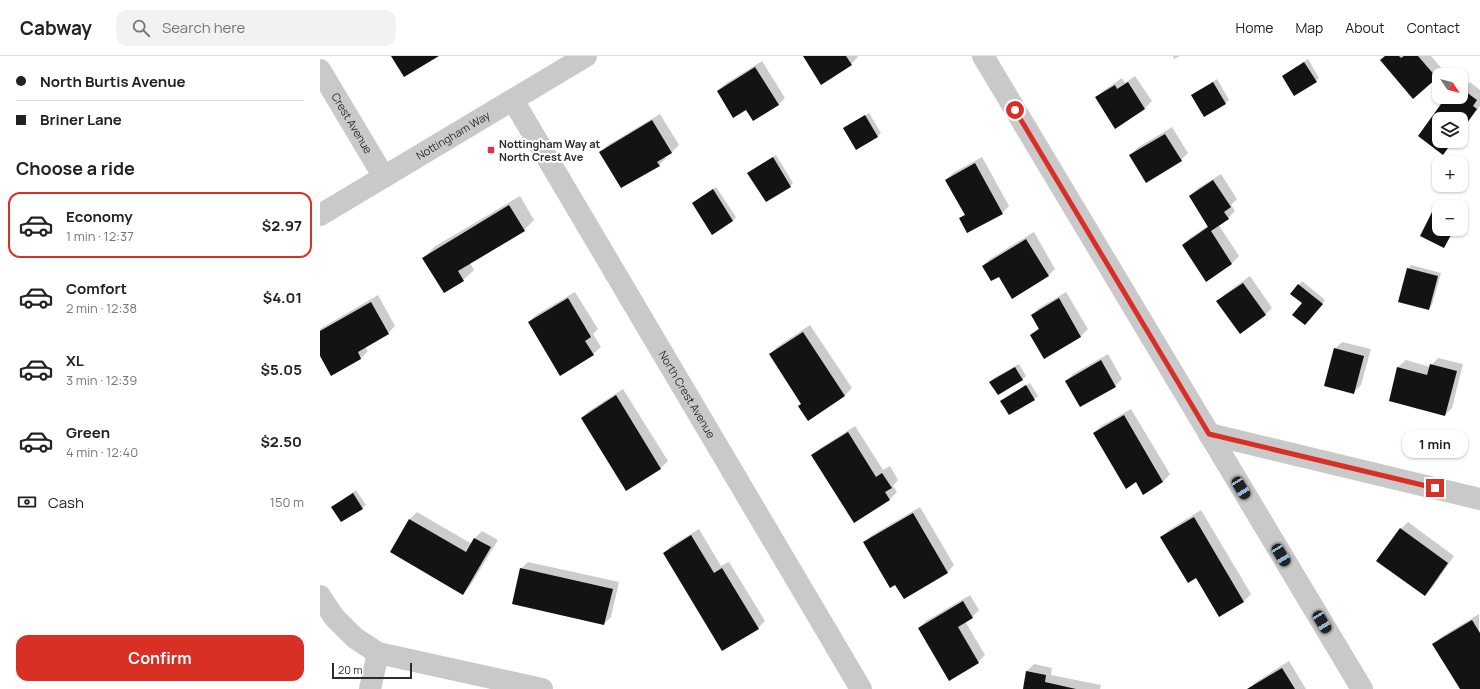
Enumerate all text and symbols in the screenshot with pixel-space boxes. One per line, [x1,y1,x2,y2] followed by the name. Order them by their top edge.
[116,10,396,46] search box
[20,15,92,41] text: Cabway
[130,17,152,39] icon: search
[162,17,245,38] text: Search here
[1236,18,1273,37] text: Home
[1295,18,1323,37] text: Map
[1345,18,1385,37] text: About
[1407,18,1460,37] text: Contact
[1432,68,1468,104] north arrow
[1432,68,1468,236] map controls
[40,71,186,92] text: North Burtis Avenue
[328,90,377,157] street label: Crest Avenue
[1006,101,1024,119] route start
[413,107,493,163] street label: Nottingham Way
[40,109,122,130] text: Briner Lane
[1432,112,1468,148] button: layers
[499,136,601,164] place label: Nottingham Way at North Crest Ave
[486,145,496,155] marker: Nottingham Way at North Crest Ave
[16,156,135,180] text: Choose a ride
[1432,156,1468,192] button: +
[1432,200,1468,236] button: −
[66,206,133,227] text: Economy
[18,207,54,243] icon: car
[262,215,302,236] text: $2.97
[66,227,134,245] text: 1 min · 12:37
[66,278,127,299] text: Comfort
[18,279,54,315] icon: car
[263,287,302,308] text: $4.01
[66,299,137,317] text: 2 min · 12:38
[656,348,719,441] street label: North Crest Avenue
[66,350,84,371] text: XL
[18,351,54,387] icon: car
[261,359,302,380] text: $5.05
[66,371,137,389] text: 3 min · 12:39
[66,422,110,443] text: Green
[18,423,54,459] icon: car
[1402,430,1468,458] callout: 1 min
[260,431,302,452] text: $2.50
[1419,435,1451,453] text: 1 min
[66,443,138,461] text: 4 min · 12:40
[1230,475,1252,501] car
[1426,479,1444,497] route end
[16,491,38,513] icon: cash
[48,492,84,513] text: Cash
[270,493,304,511] text: 150 m
[1270,542,1292,568] car
[1311,609,1333,635] car
[16,635,304,681] button: Confirm
[332,661,412,680] scale bar
[338,662,363,677] text: 20 m

